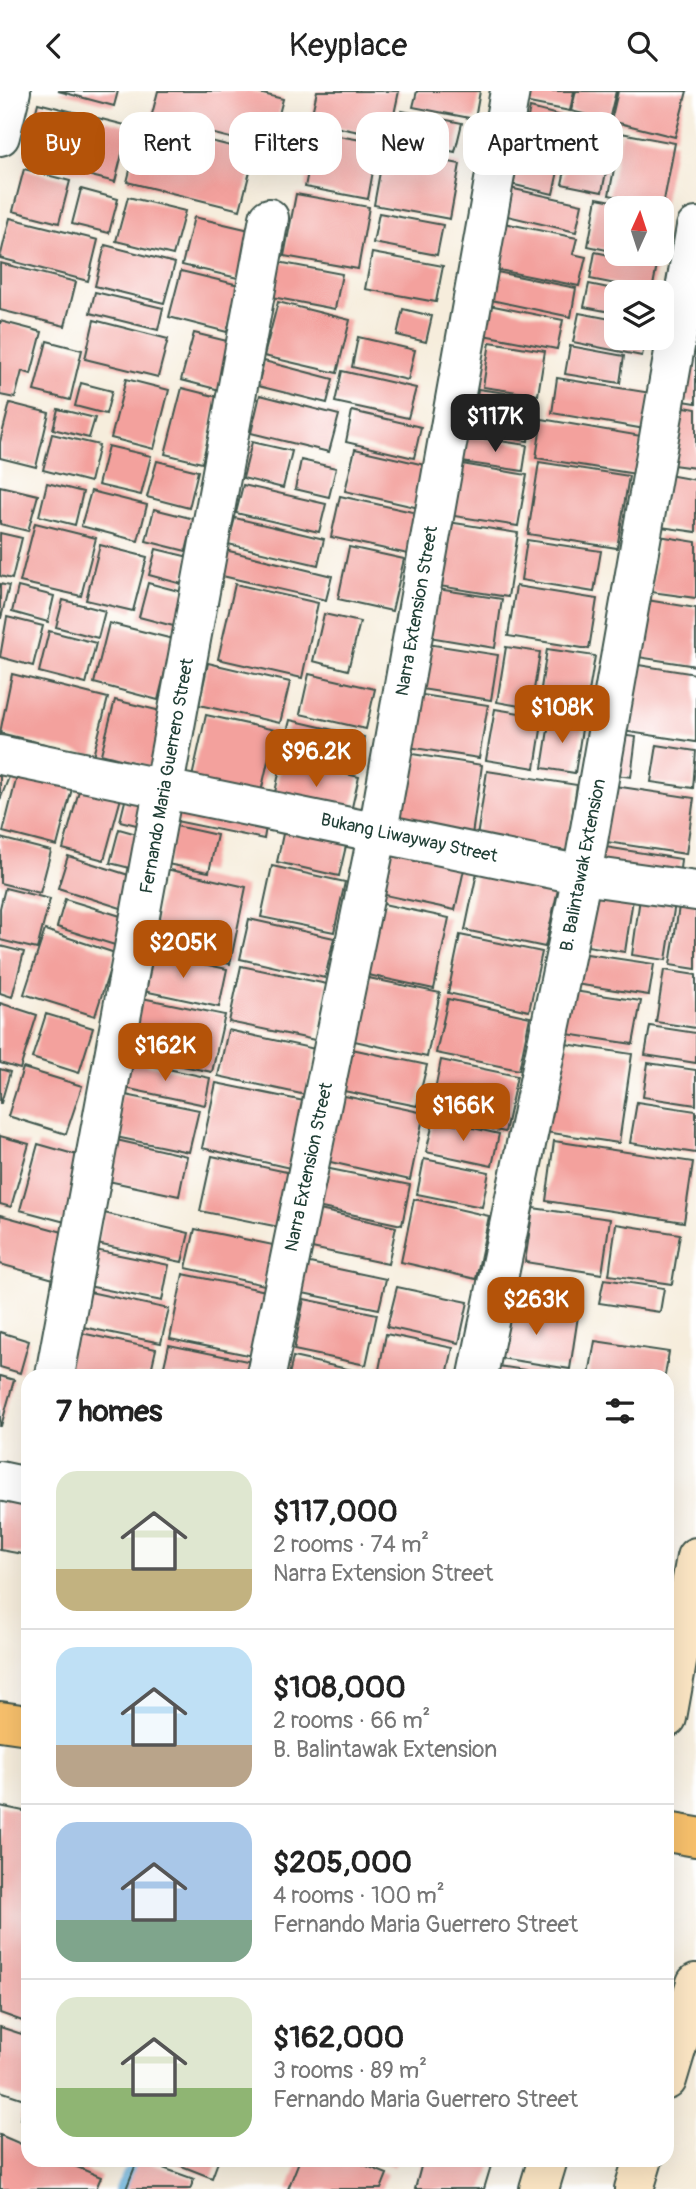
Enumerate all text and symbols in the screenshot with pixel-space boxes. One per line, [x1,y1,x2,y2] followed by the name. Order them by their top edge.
[289,26,407,66] text: Keyplace
[35,27,73,65] icon: back
[623,27,661,65] icon: search
[21,112,105,175] chip: Buy
[119,112,215,175] chip: Rent
[229,112,342,175] chip: Filters
[356,112,449,175] chip: New
[463,112,623,175] chip: Apartment
[604,196,674,266] north arrow
[604,196,674,350] map controls
[604,280,674,350] button: layers
[446,395,544,454] pin: $117K
[467,402,523,431] text: $117K
[391,523,443,698] street label: Narra Extension Street
[135,656,199,896] street label: Fernando Maria Guerrero Street
[513,685,611,745] pin: $108K
[531,693,593,722] text: $108K
[259,729,373,789] pin: $96.2K
[281,737,351,766] text: $96.2K
[555,777,611,953] street label: B. Balintawak Extension
[318,808,500,868] street label: Bukang Liwayway Street
[134,921,232,980] pin: $205K
[149,928,217,957] text: $205K
[116,1023,214,1083] pin: $162K
[134,1031,196,1060] text: $162K
[280,1080,338,1254] street label: Narra Extension Street
[414,1083,512,1143] pin: $166K
[432,1091,494,1120] text: $166K
[487,1277,585,1337] pin: $263K
[503,1285,569,1314] text: $263K
[601,1392,639,1430] icon: filters
[56,1393,163,1430] text: 7 homes
[273,1493,398,1530] text: $117,000
[112,1499,196,1583] icon: home
[273,1530,429,1559] text: 2 rooms · 74 m²
[273,1559,493,1588] text: Narra Extension Street
[273,1669,406,1706] text: $108,000
[112,1675,196,1759] icon: home
[273,1706,430,1735] text: 2 rooms · 66 m²
[273,1735,497,1764] text: B. Balintawak Extension
[273,1844,412,1881] text: $205,000
[112,1850,196,1934] icon: home
[273,1881,445,1910] text: 4 rooms · 100 m²
[273,1910,578,1939] text: Fernando Maria Guerrero Street
[273,2019,404,2056] text: $162,000
[112,2025,196,2109] icon: home
[273,2056,427,2085] text: 3 rooms · 89 m²
[273,2085,578,2114] text: Fernando Maria Guerrero Street

